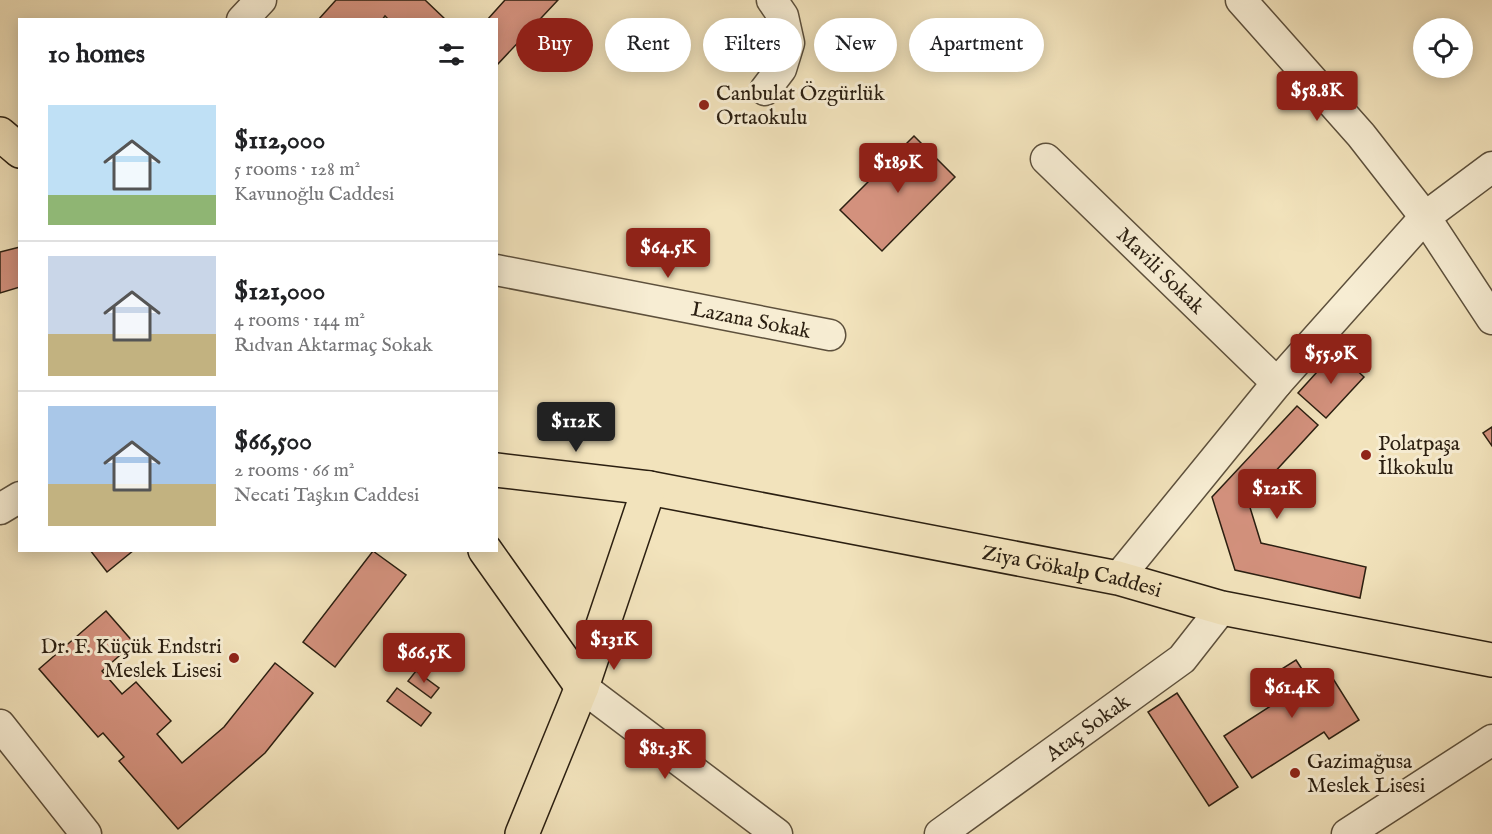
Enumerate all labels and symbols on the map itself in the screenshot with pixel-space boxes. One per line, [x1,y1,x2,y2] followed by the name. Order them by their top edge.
[1268,71,1366,122] pin: $58.8K
[716,81,885,132] place label: Canbulat Özgürlük Ortaokulu
[697,98,711,112] marker: Canbulat Özgürlük Ortaokulu
[856,143,940,194] pin: $189K
[1110,222,1210,321] street label: Mavili Sokak
[619,228,717,279] pin: $64.5K
[689,296,814,346] street label: Lazana Sokak
[1282,334,1380,385] pin: $55.9K
[534,402,618,453] pin: $112K
[1378,431,1461,482] place label: Polatpaşa İlkokulu
[1359,448,1373,462] marker: Polatpaşa İlkokulu
[1235,469,1319,520] pin: $121K
[979,540,1165,605] street label: Ziya Gökalp Caddesi
[572,620,656,671] pin: $131K
[375,633,473,684] pin: $66.5K
[41,634,222,685] place label: Dr. F. Küçük Endstri Meslek Lisesi
[227,651,241,665] marker: Dr. F. Küçük Endstri Meslek Lisesi
[1243,668,1341,719] pin: $61.4K
[1040,689,1136,769] street label: Ataç Sokak
[616,729,714,780] pin: $81.3K
[1307,749,1425,800] place label: Gazimağusa Meslek Lisesi
[1288,766,1302,780] marker: Gazimağusa Meslek Lisesi

